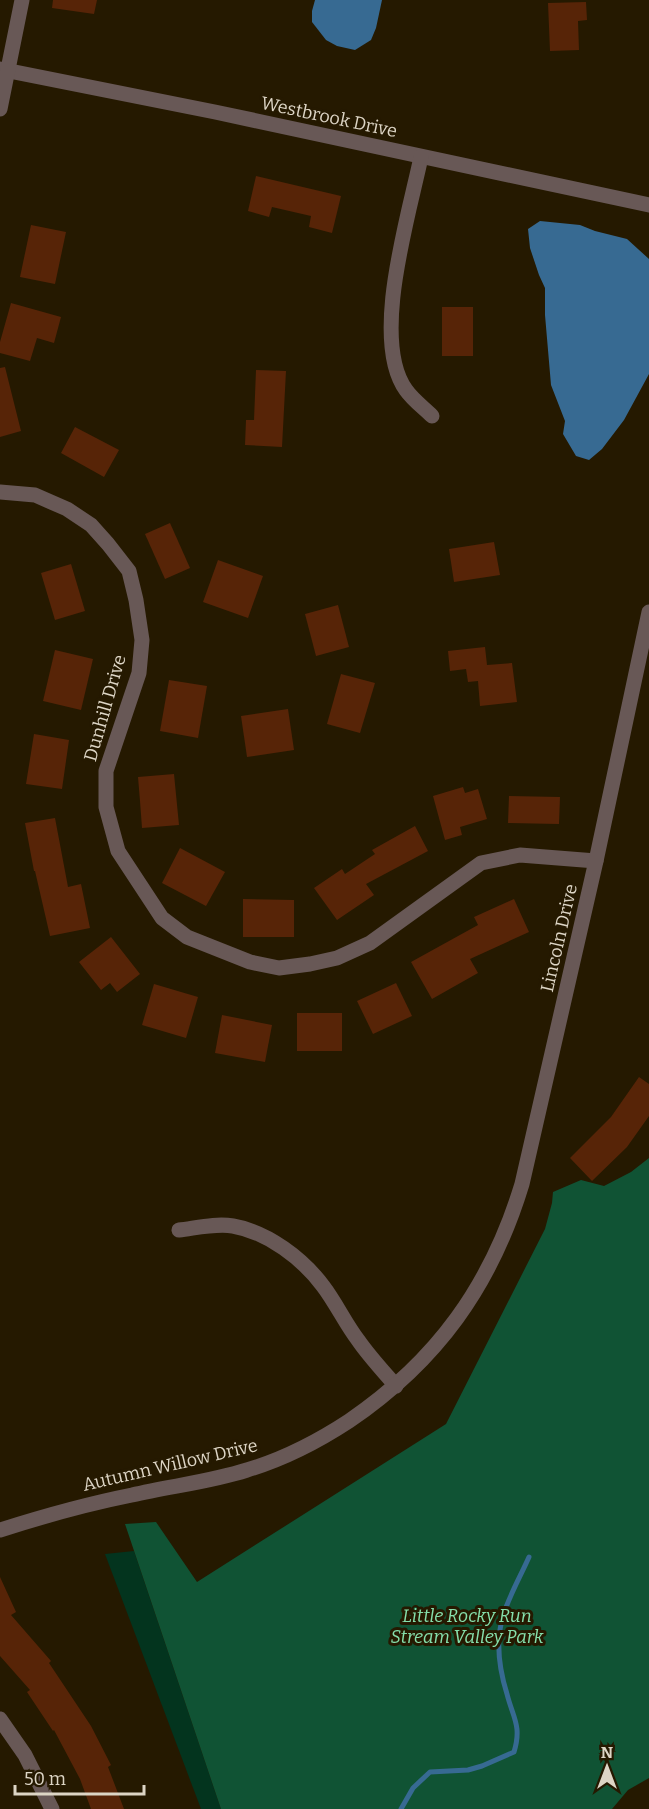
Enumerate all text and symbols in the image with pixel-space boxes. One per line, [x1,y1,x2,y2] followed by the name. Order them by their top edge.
[259,92,399,142] street label: Westbrook Drive
[79,652,131,764] street label: Dunhill Drive
[536,882,582,994] street label: Lincoln Drive
[80,1434,260,1496] street label: Autumn Willow Drive
[390,1605,544,1648] park label: Little Rocky Run Stream Valley Park
[577,1737,637,1797] north arrow
[601,1743,613,1762] text: N
[15,1758,144,1796] scale bar
[24,1768,66,1790] text: 50 m

